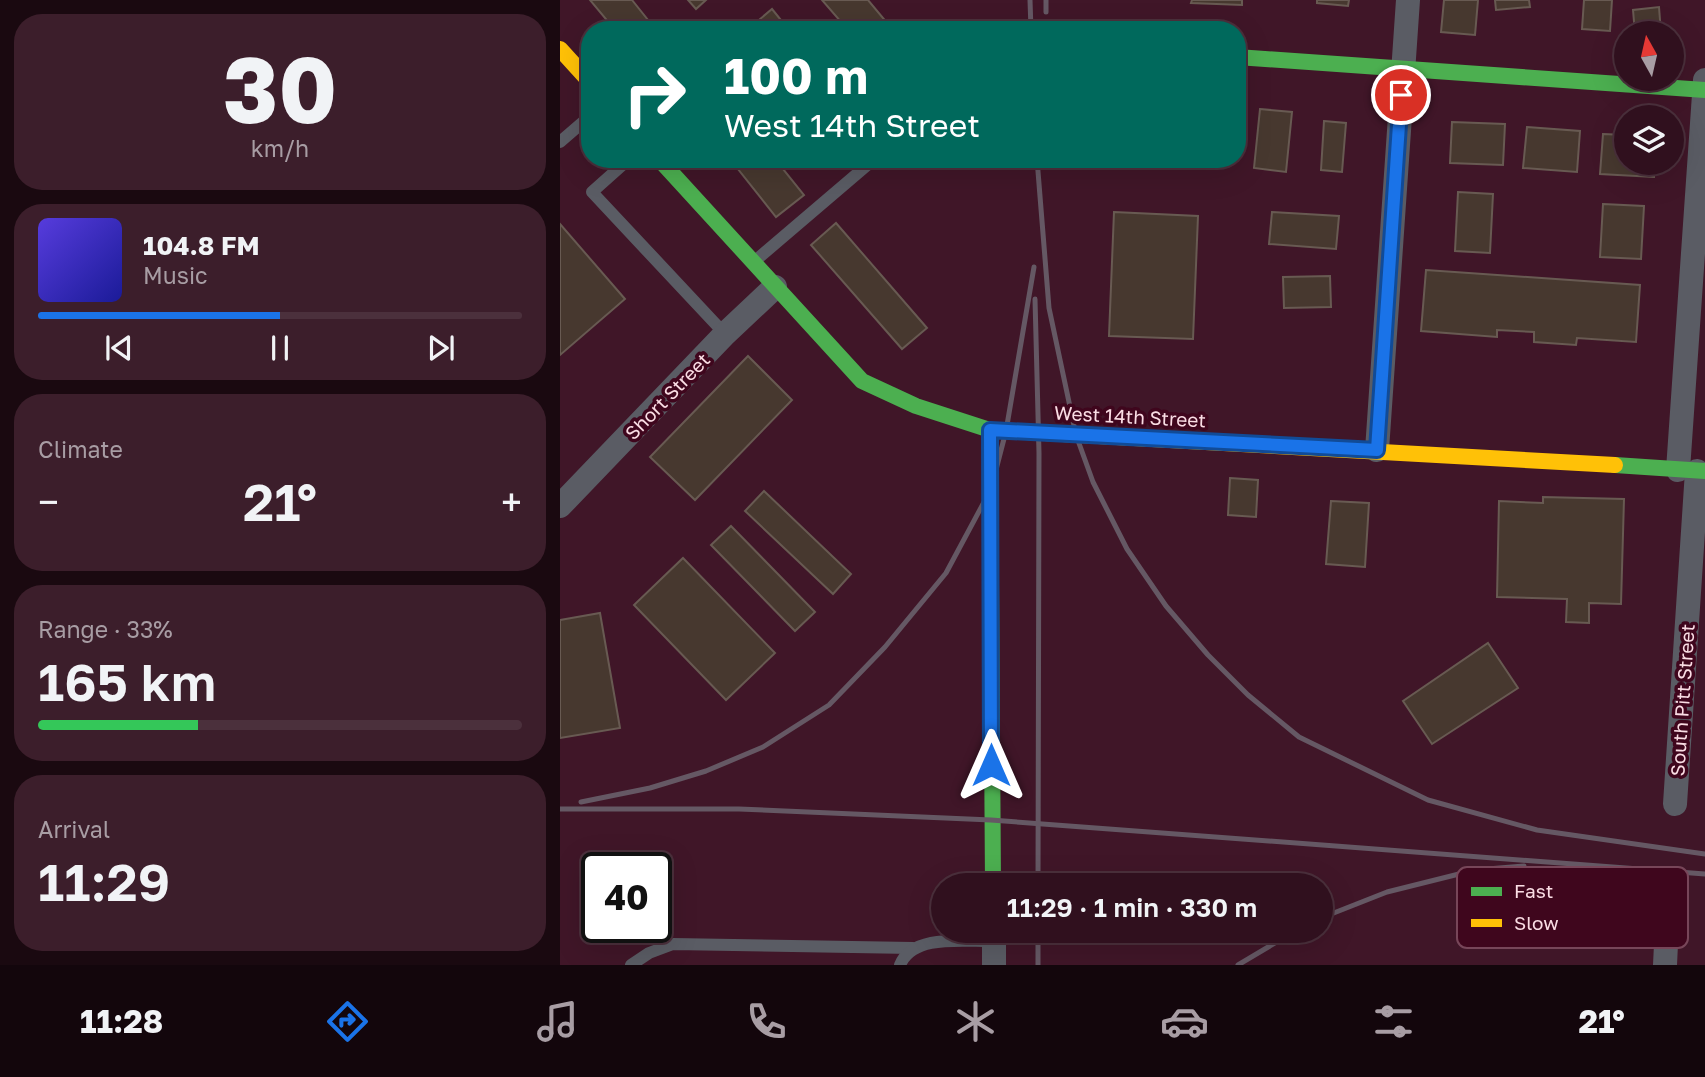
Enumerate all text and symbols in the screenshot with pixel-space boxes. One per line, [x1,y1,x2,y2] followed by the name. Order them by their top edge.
[1614,21,1684,91] north arrow
[1614,21,1684,175] map controls
[223,34,337,143] text: 30
[724,46,868,105] text: 100 m
[609,49,700,140] icon: right
[1371,65,1431,125] pin
[1382,76,1420,114] icon: arrive
[1614,105,1684,175] button: layers
[724,106,980,144] text: West 14th Street
[251,134,309,162] text: km/h
[143,230,260,261] text: 104.8 FM
[143,261,208,289] text: Music
[100,329,138,367] icon: previous
[261,329,299,367] icon: pause
[422,329,460,367] icon: next
[620,348,714,444] street label: Short Street
[1053,401,1207,431] street label: West 14th Street
[38,435,123,463] text: Climate
[243,470,317,532] text: 21°
[38,479,59,524] text: −
[501,479,522,524] text: +
[38,615,173,643] text: Range · 33%
[1665,623,1699,777] street label: South Pitt Street
[38,650,216,712] text: 165 km
[954,728,1028,802] position arrow
[38,815,110,843] text: Arrival
[38,850,170,912] text: 11:29
[581,852,672,943] speed limit sign: 40
[1457,867,1688,948] legend
[1514,879,1553,902] text: Fast
[1007,892,1257,923] text: 11:29 · 1 min · 330 m
[1514,911,1559,934] text: Slow
[323,997,372,1046] icon: directions
[533,997,582,1046] icon: music
[742,997,791,1046] icon: phone
[951,997,1000,1046] icon: climate
[1160,997,1209,1046] icon: car
[1369,997,1418,1046] icon: filters
[80,1002,163,1040] text: 11:28
[1578,1002,1625,1040] text: 21°

